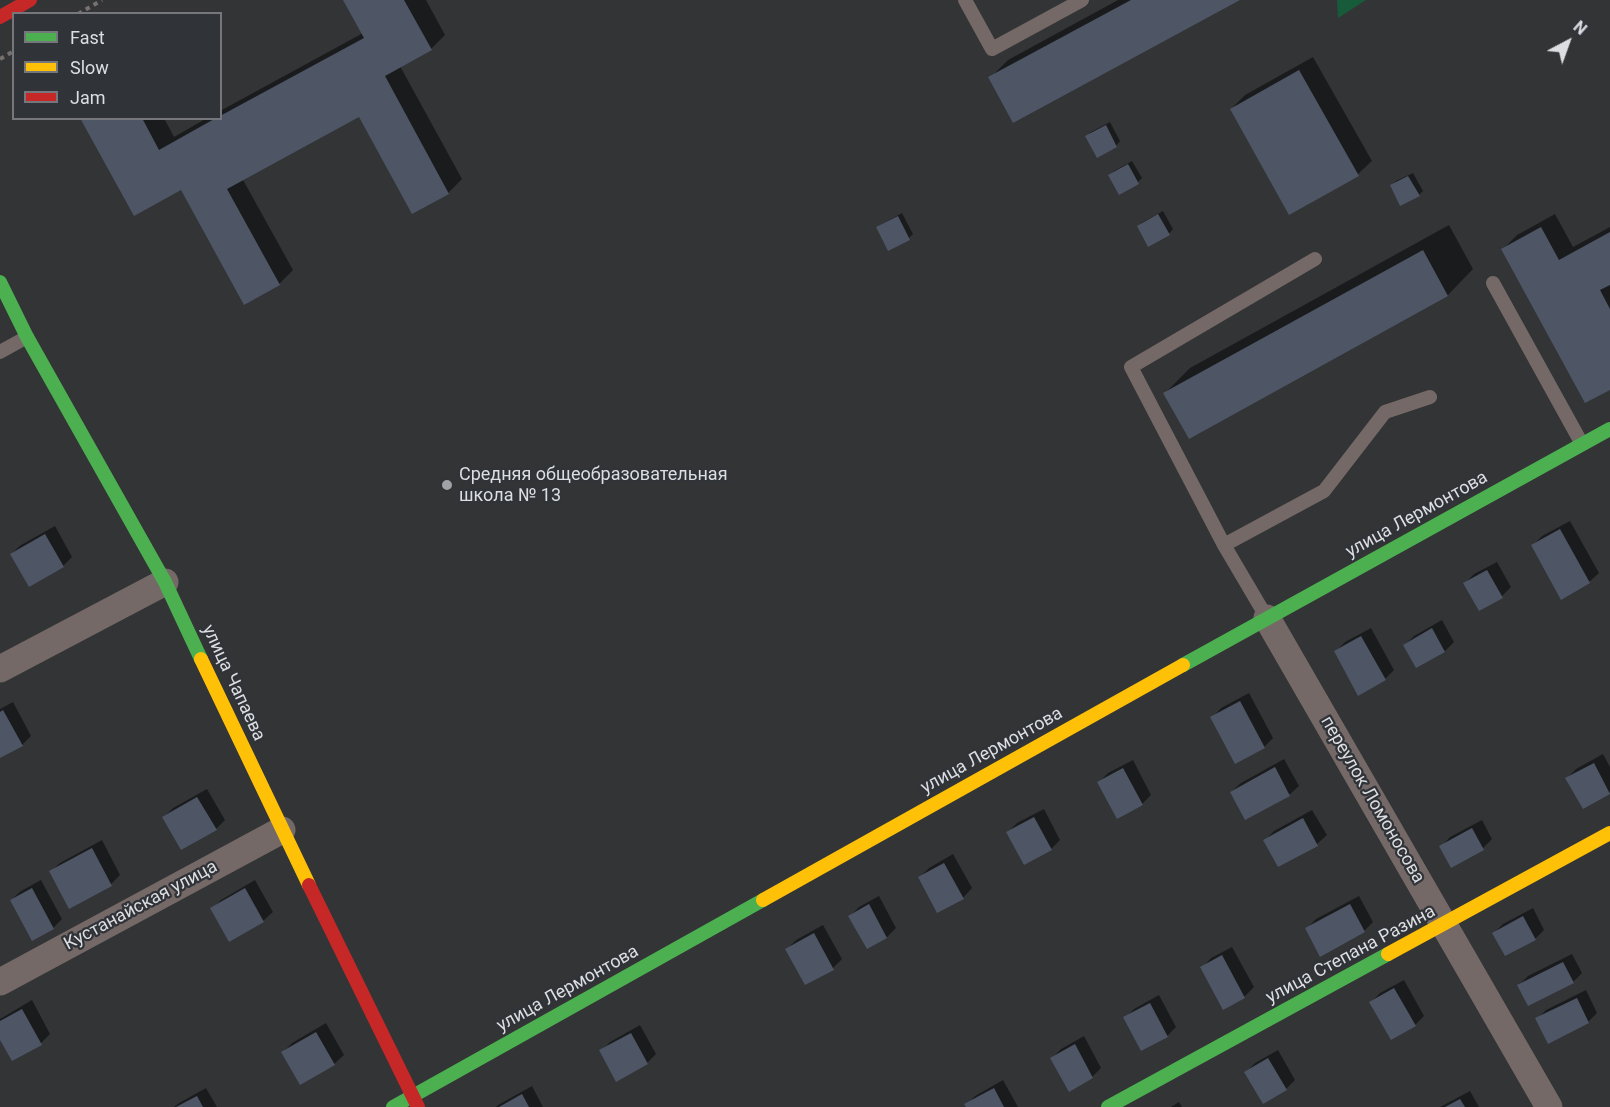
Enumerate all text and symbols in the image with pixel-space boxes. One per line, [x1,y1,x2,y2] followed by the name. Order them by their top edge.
[12,12,222,120] legend
[1538,12,1598,72] north arrow
[1570,17,1591,39] text: N
[70,27,105,48] text: Fast
[70,57,109,78] text: Slow
[70,87,106,108] text: Jam
[459,464,728,506] place label: Средняя общеобразовательная школа № 13
[1342,467,1492,563] street label: улица Лермонтова
[440,478,454,492] marker: Средняя общеобразовательная школа № 13
[197,621,269,745] street label: улица Чапаева
[917,703,1067,799] street label: улица Лермонтова
[1315,713,1429,887] street label: переулок Ломоносова
[61,856,221,956] street label: Кустанайская улица
[1263,901,1439,1009] street label: улица Степана Разина
[493,941,643,1037] street label: улица Лермонтова

